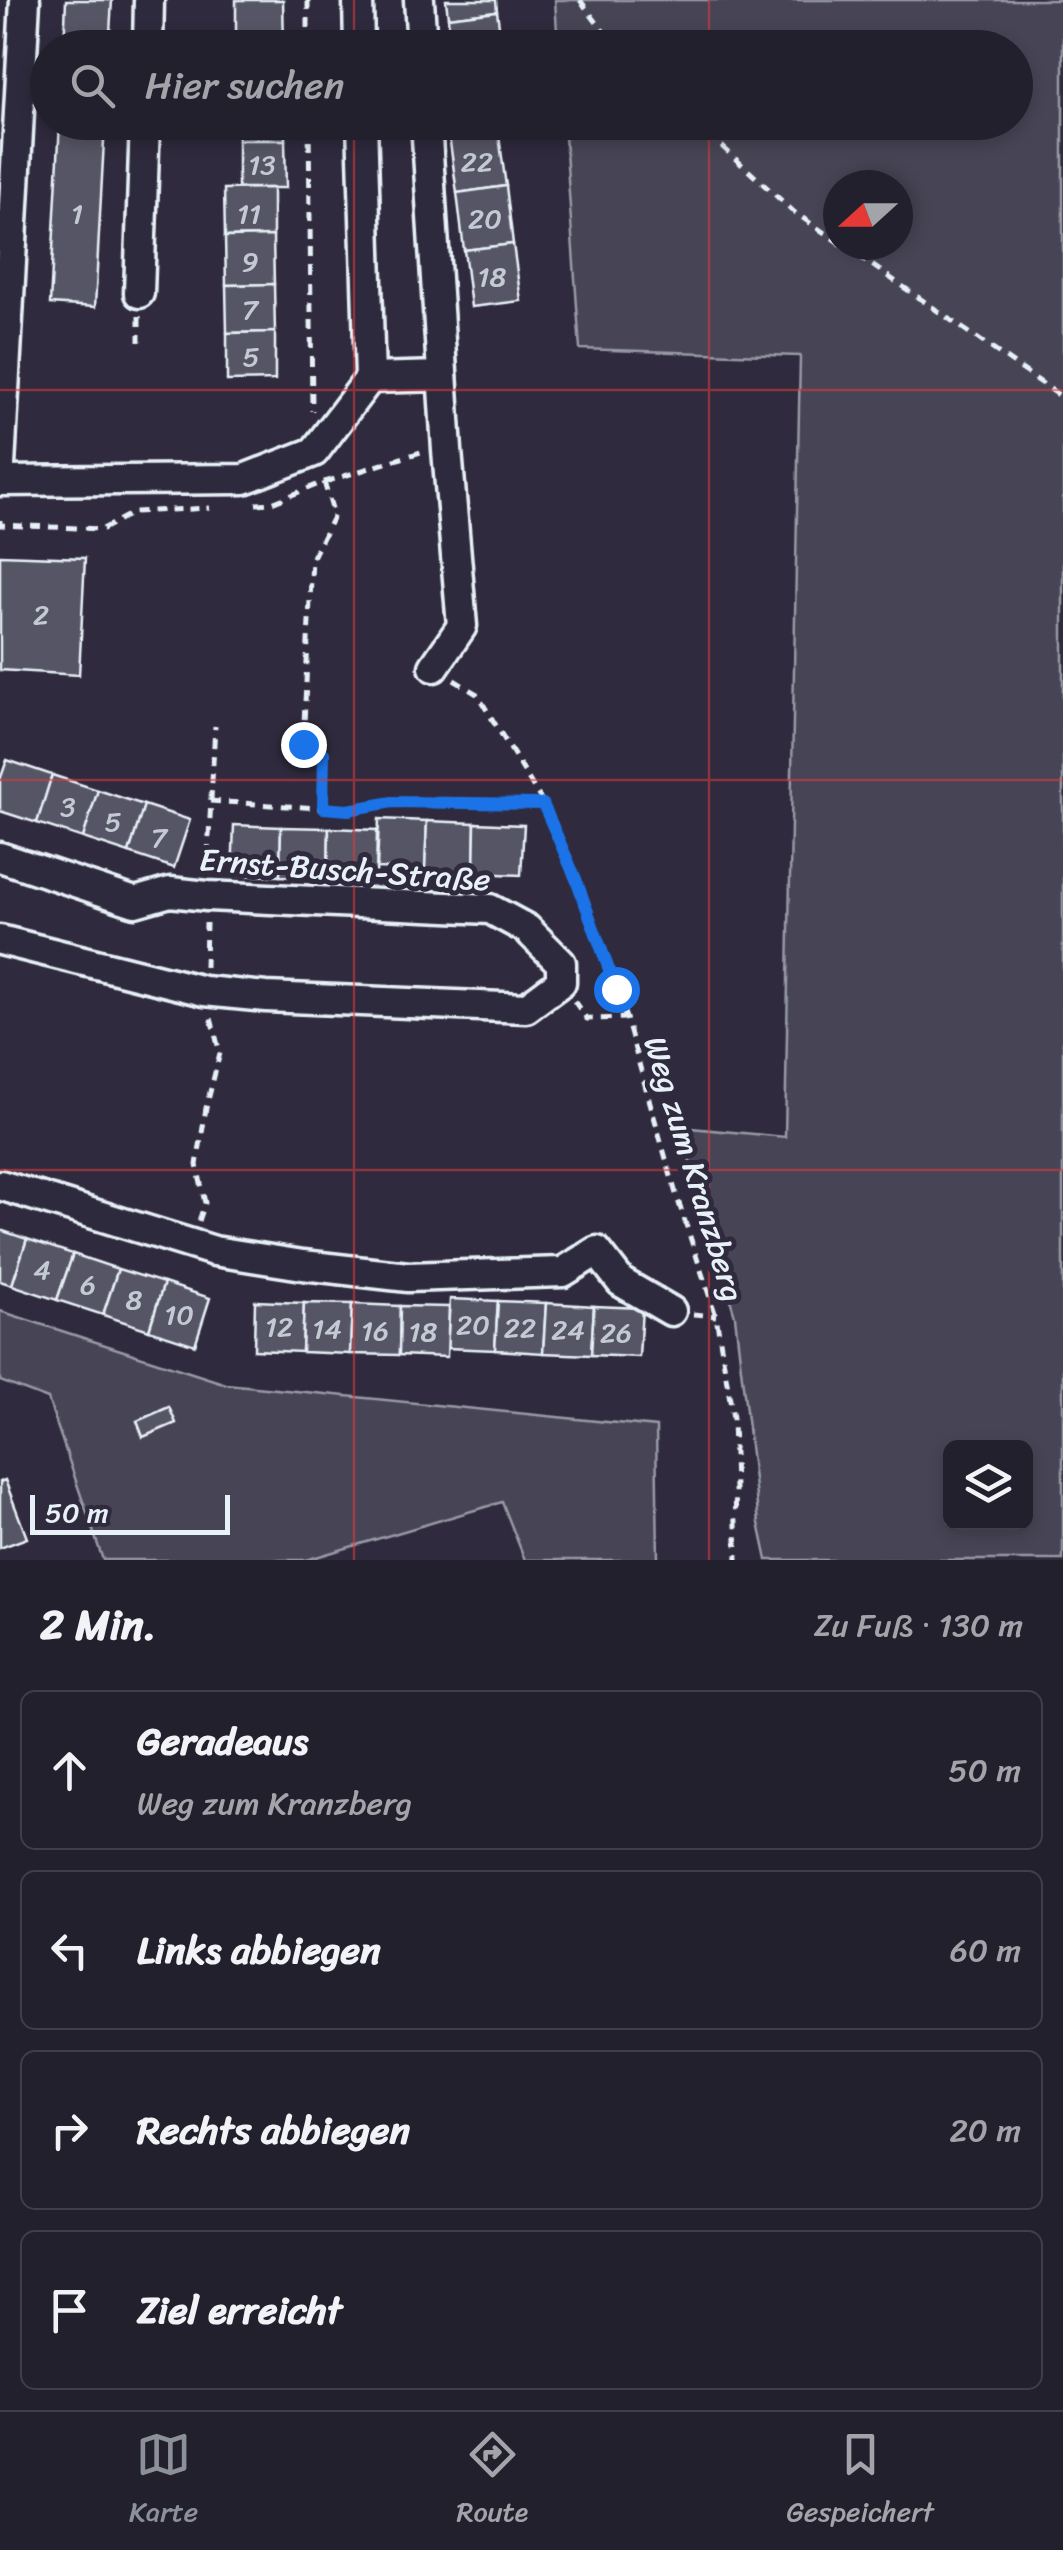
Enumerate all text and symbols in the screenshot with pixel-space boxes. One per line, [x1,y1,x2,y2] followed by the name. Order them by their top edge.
[30,30,1033,140] search box
[145,52,344,119] text: Hier suchen
[65,58,120,113] icon: search
[461,137,493,186] house number: 22
[248,140,276,189] house number: 13
[823,170,913,260] north arrow
[71,189,83,238] house number: 1
[237,189,261,238] house number: 11
[468,194,502,243] house number: 20
[241,237,259,286] house number: 9
[478,252,507,301] house number: 18
[242,285,260,334] house number: 7
[242,332,260,381] house number: 5
[33,590,49,639] house number: 2
[281,722,327,768] route end
[60,782,76,831] house number: 3
[104,797,122,846] house number: 5
[151,813,169,862] house number: 7
[198,831,492,909] street label: Ernst-Busch-Straße
[594,967,640,1013] route start
[627,1029,761,1309] street label: Weg zum Kranzberg
[33,1245,51,1294] house number: 4
[80,1260,96,1309] house number: 6
[126,1275,143,1324] house number: 8
[164,1290,194,1339] house number: 10
[456,1300,490,1349] house number: 20
[265,1302,293,1351] house number: 12
[504,1303,536,1352] house number: 22
[312,1304,342,1353] house number: 14
[551,1305,585,1354] house number: 24
[361,1306,389,1355] house number: 16
[409,1307,438,1356] house number: 18
[600,1308,632,1357] house number: 26
[943,1440,1033,1530] map controls
[943,1440,1033,1530] button: layers
[45,1488,109,1537] text: 50 m
[30,1490,230,1534] scale bar
[40,1588,156,1662] text: 2 Min.
[814,1597,1023,1654] text: Zu Fuß · 130 m
[137,1708,308,1775] text: Geradeaus
[948,1742,1021,1799] text: 50 m
[42,1743,97,1798] icon: ahead
[137,1775,412,1832] text: Weg zum Kranzberg
[137,1917,381,1984] text: Links abbiegen
[950,1922,1021,1979] text: 60 m
[42,1923,97,1978] icon: left
[137,2097,410,2164] text: Rechts abbiegen
[949,2102,1021,2159] text: 20 m
[42,2103,97,2158] icon: right
[137,2277,342,2344] text: Ziel erreicht
[42,2283,97,2338] icon: arrive
[129,2427,198,2536] tab: Karte
[456,2427,528,2536] tab: Route
[786,2427,934,2536] tab: Gespeichert

